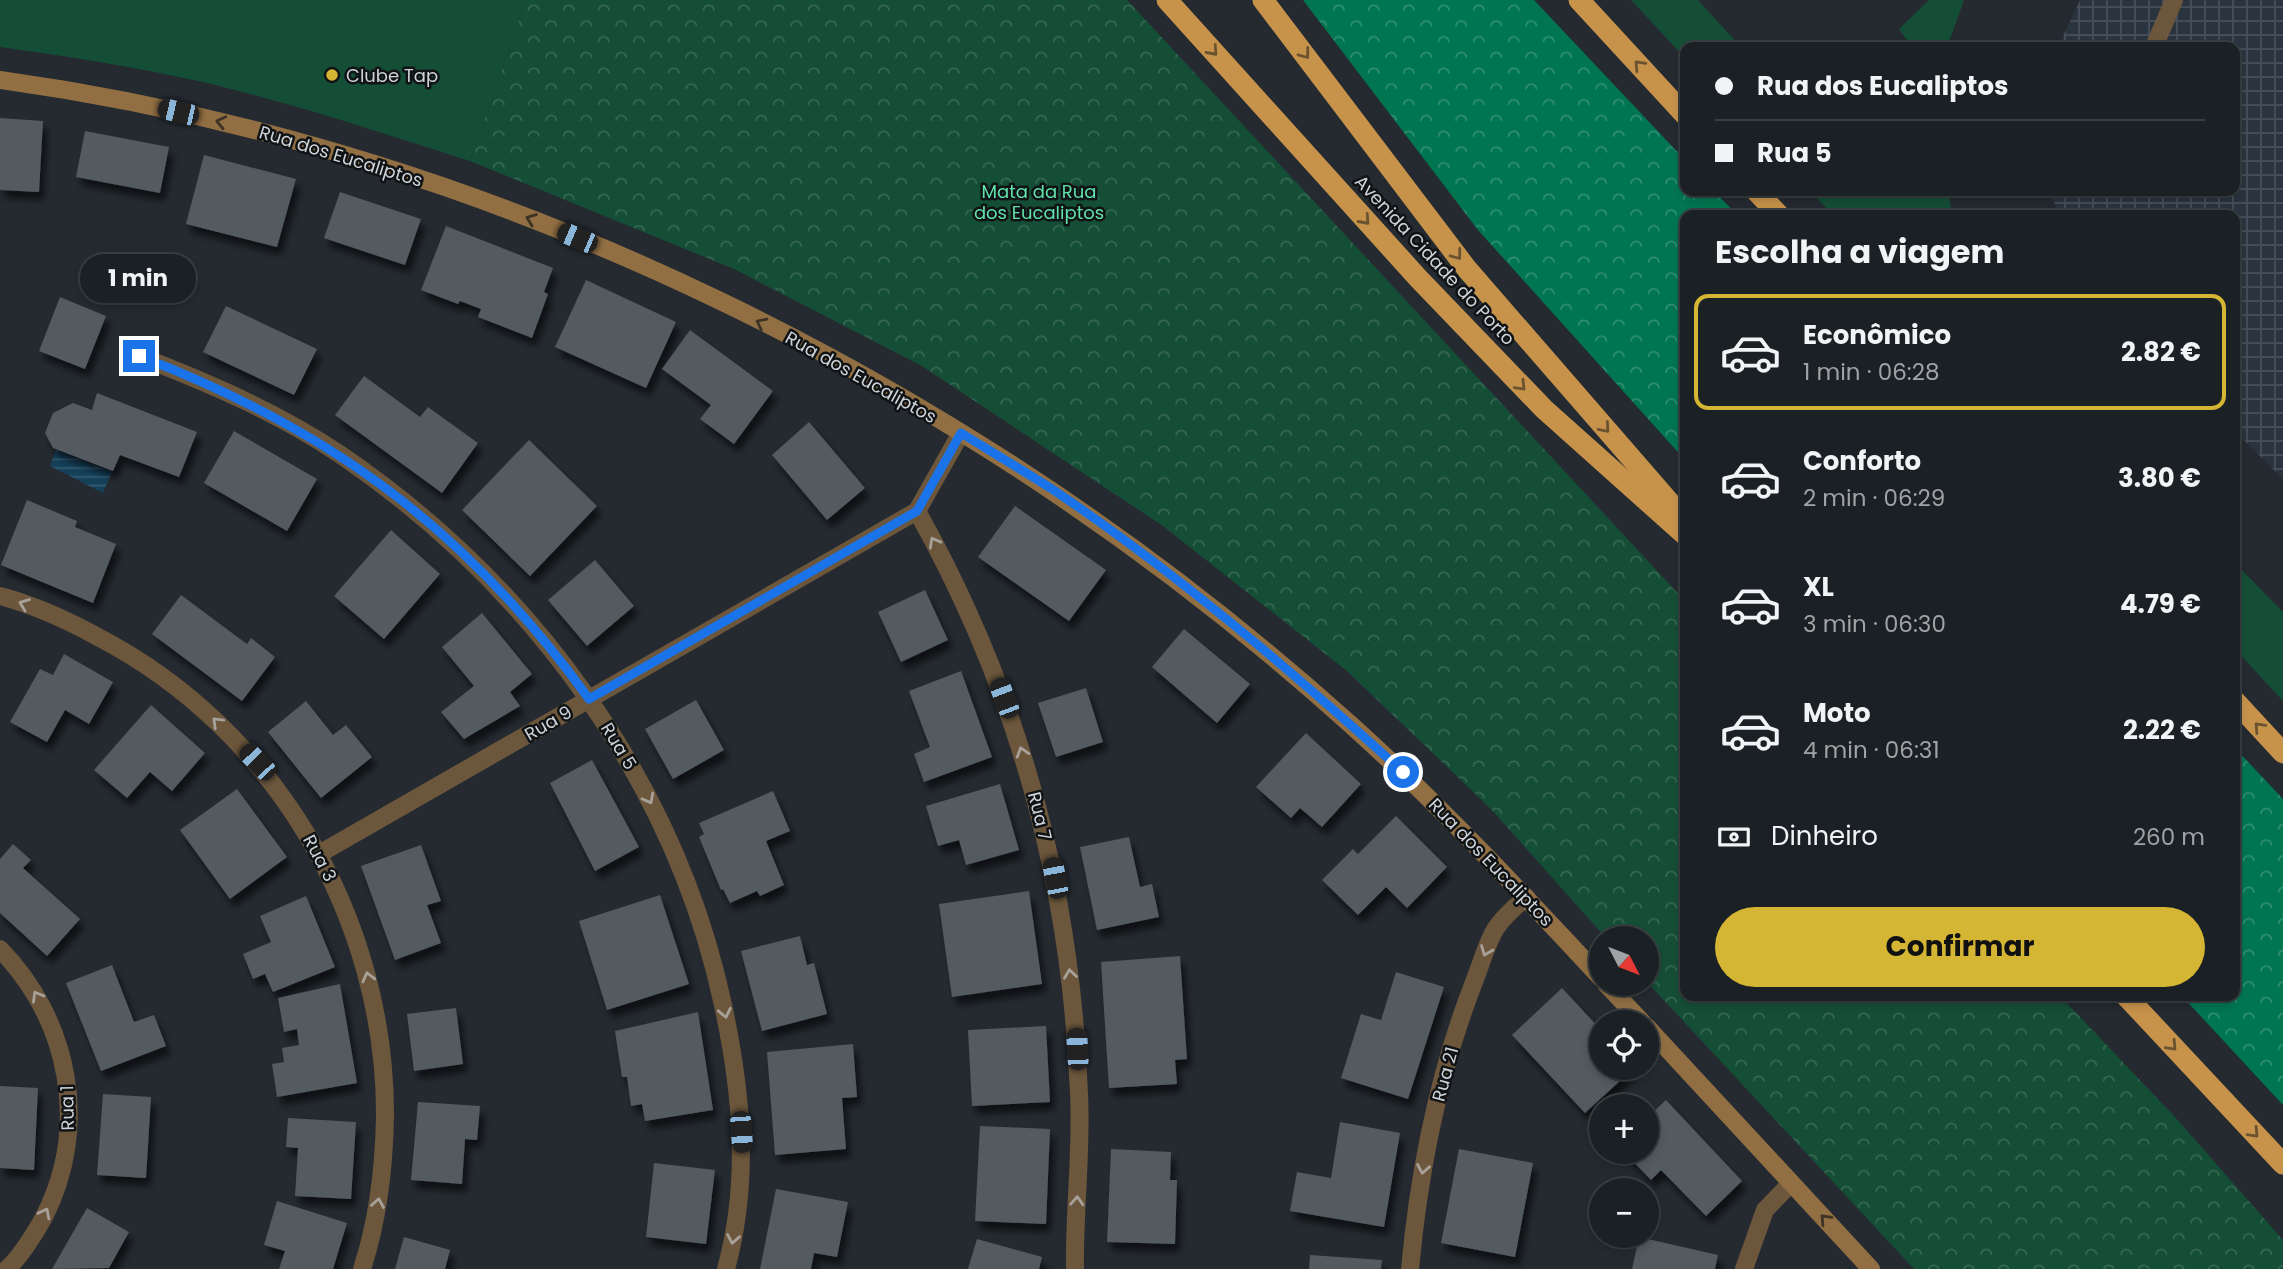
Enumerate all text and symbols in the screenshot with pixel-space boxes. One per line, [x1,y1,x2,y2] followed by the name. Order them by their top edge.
[1205,43,1217,56] one-way arrow
[1296,47,1309,59] one-way arrow
[1634,60,1647,73] one-way arrow
[346,63,438,88] place label: Clube Tap
[324,67,340,83] marker: Clube Tap
[1757,68,2008,104] text: Rua dos Eucaliptos
[156,97,201,127] car
[215,116,227,131] one-way arrow
[256,119,426,193] street label: Rua dos Eucaliptos
[1757,135,1832,171] text: Rua 5
[1349,169,1521,351] street label: Avenida Cidade do Porto
[974,179,1104,225] park label: Mata da Rua dos Eucaliptos
[1357,212,1369,225] one-way arrow
[526,214,538,228] one-way arrow
[554,220,601,256] car
[1715,229,2004,274] text: Escolha a viagem
[1449,247,1461,260] one-way arrow
[81,254,197,304] callout: 1 min
[108,262,168,294] text: 1 min
[756,317,768,331] one-way arrow
[1803,317,1951,353] text: Econômico
[1719,321,1782,384] icon: car
[781,325,941,429] street label: Rua dos Eucaliptos
[2121,334,2201,370] text: 2.82 €
[123,340,155,372] route end
[1803,356,1939,388] text: 1 min · 06:28
[1512,377,1525,390] one-way arrow
[1597,420,1609,433] one-way arrow
[1803,443,1921,479] text: Conforto
[1719,447,1782,510] icon: car
[2118,460,2201,496] text: 3.80 €
[1803,482,1945,514] text: 2 min · 06:29
[929,537,942,550] one-way arrow
[1803,569,1834,605] text: XL
[1719,573,1782,636] icon: car
[2120,586,2201,622] text: 4.79 €
[19,598,31,612] one-way arrow
[1803,608,1946,640] text: 3 min · 06:30
[987,675,1022,721] car
[1803,695,1871,731] text: Moto
[520,699,576,747] street label: Rua 9
[1719,699,1782,762] icon: car
[2123,712,2201,748] text: 2.22 €
[212,717,225,730] one-way arrow
[595,718,643,774] street label: Rua 5
[2254,722,2267,735] one-way arrow
[1803,734,1940,766] text: 4 min · 06:31
[235,740,280,784] car
[1016,746,1031,758] one-way arrow
[1387,756,1419,788] route start
[1022,789,1058,843] street label: Rua 7
[641,792,655,805] one-way arrow
[1423,792,1559,932] street label: Rua dos Eucaliptos
[1715,818,1753,856] icon: cash
[1771,818,1878,854] text: Dinheiro
[2133,821,2205,853] text: 260 m
[297,830,343,886] street label: Rua 3
[1041,855,1070,901] car
[1715,907,2205,987] button: Confirmar
[1589,926,1659,996] north arrow
[1589,926,1659,1248] map controls
[1481,944,1495,956] one-way arrow
[1063,968,1078,980] one-way arrow
[362,971,376,983] one-way arrow
[32,991,45,1003] one-way arrow
[716,1007,731,1019] one-way arrow
[1589,1010,1659,1080] button: locate
[1066,1027,1089,1071] car
[2164,1038,2177,1051] one-way arrow
[1426,1044,1464,1104] street label: Rua 21
[54,1085,80,1131] street label: Rua 1
[1589,1094,1659,1164] button: +
[730,1110,753,1154] car
[2246,1125,2258,1138] one-way arrow
[1416,1163,1431,1175] one-way arrow
[1589,1178,1659,1248] button: −
[1069,1195,1084,1206] one-way arrow
[370,1197,385,1209] one-way arrow
[37,1208,51,1220] one-way arrow
[1821,1214,1833,1227] one-way arrow
[726,1233,741,1245] one-way arrow

